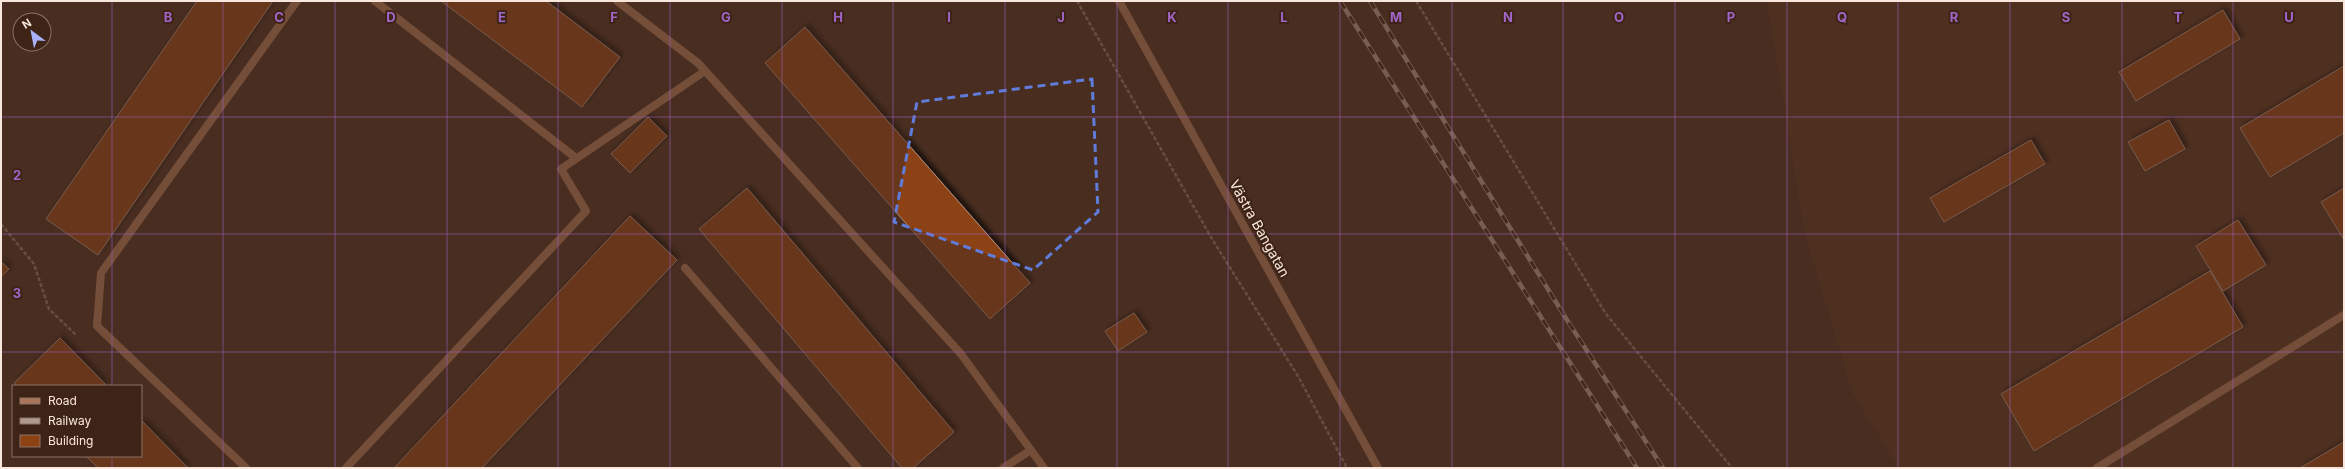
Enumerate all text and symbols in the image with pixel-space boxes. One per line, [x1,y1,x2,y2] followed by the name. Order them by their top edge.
[164,9,173,25] text: B
[274,9,284,25] text: C
[386,9,396,25] text: D
[498,9,506,25] text: E
[610,9,618,25] text: F
[721,9,731,25] text: G
[833,9,843,25] text: H
[947,9,951,25] text: I
[1057,9,1065,25] text: J
[1167,9,1177,25] text: K
[1280,9,1288,25] text: L
[1390,9,1402,25] text: M
[1503,9,1513,25] text: N
[1614,9,1624,25] text: O
[1727,9,1735,25] text: P
[1837,9,1847,25] text: Q
[1950,9,1959,25] text: R
[2062,9,2070,25] text: S
[2174,9,2183,25] text: T
[2284,9,2294,25] text: U
[12,12,52,52] north arrow
[19,15,34,32] text: N
[13,167,21,183] text: 2
[1226,176,1294,280] street label: Västra Bangatan
[13,285,21,301] text: 3
[12,385,142,457] legend
[48,393,77,408] text: Road
[48,413,92,428] text: Railway
[48,433,93,448] text: Building

